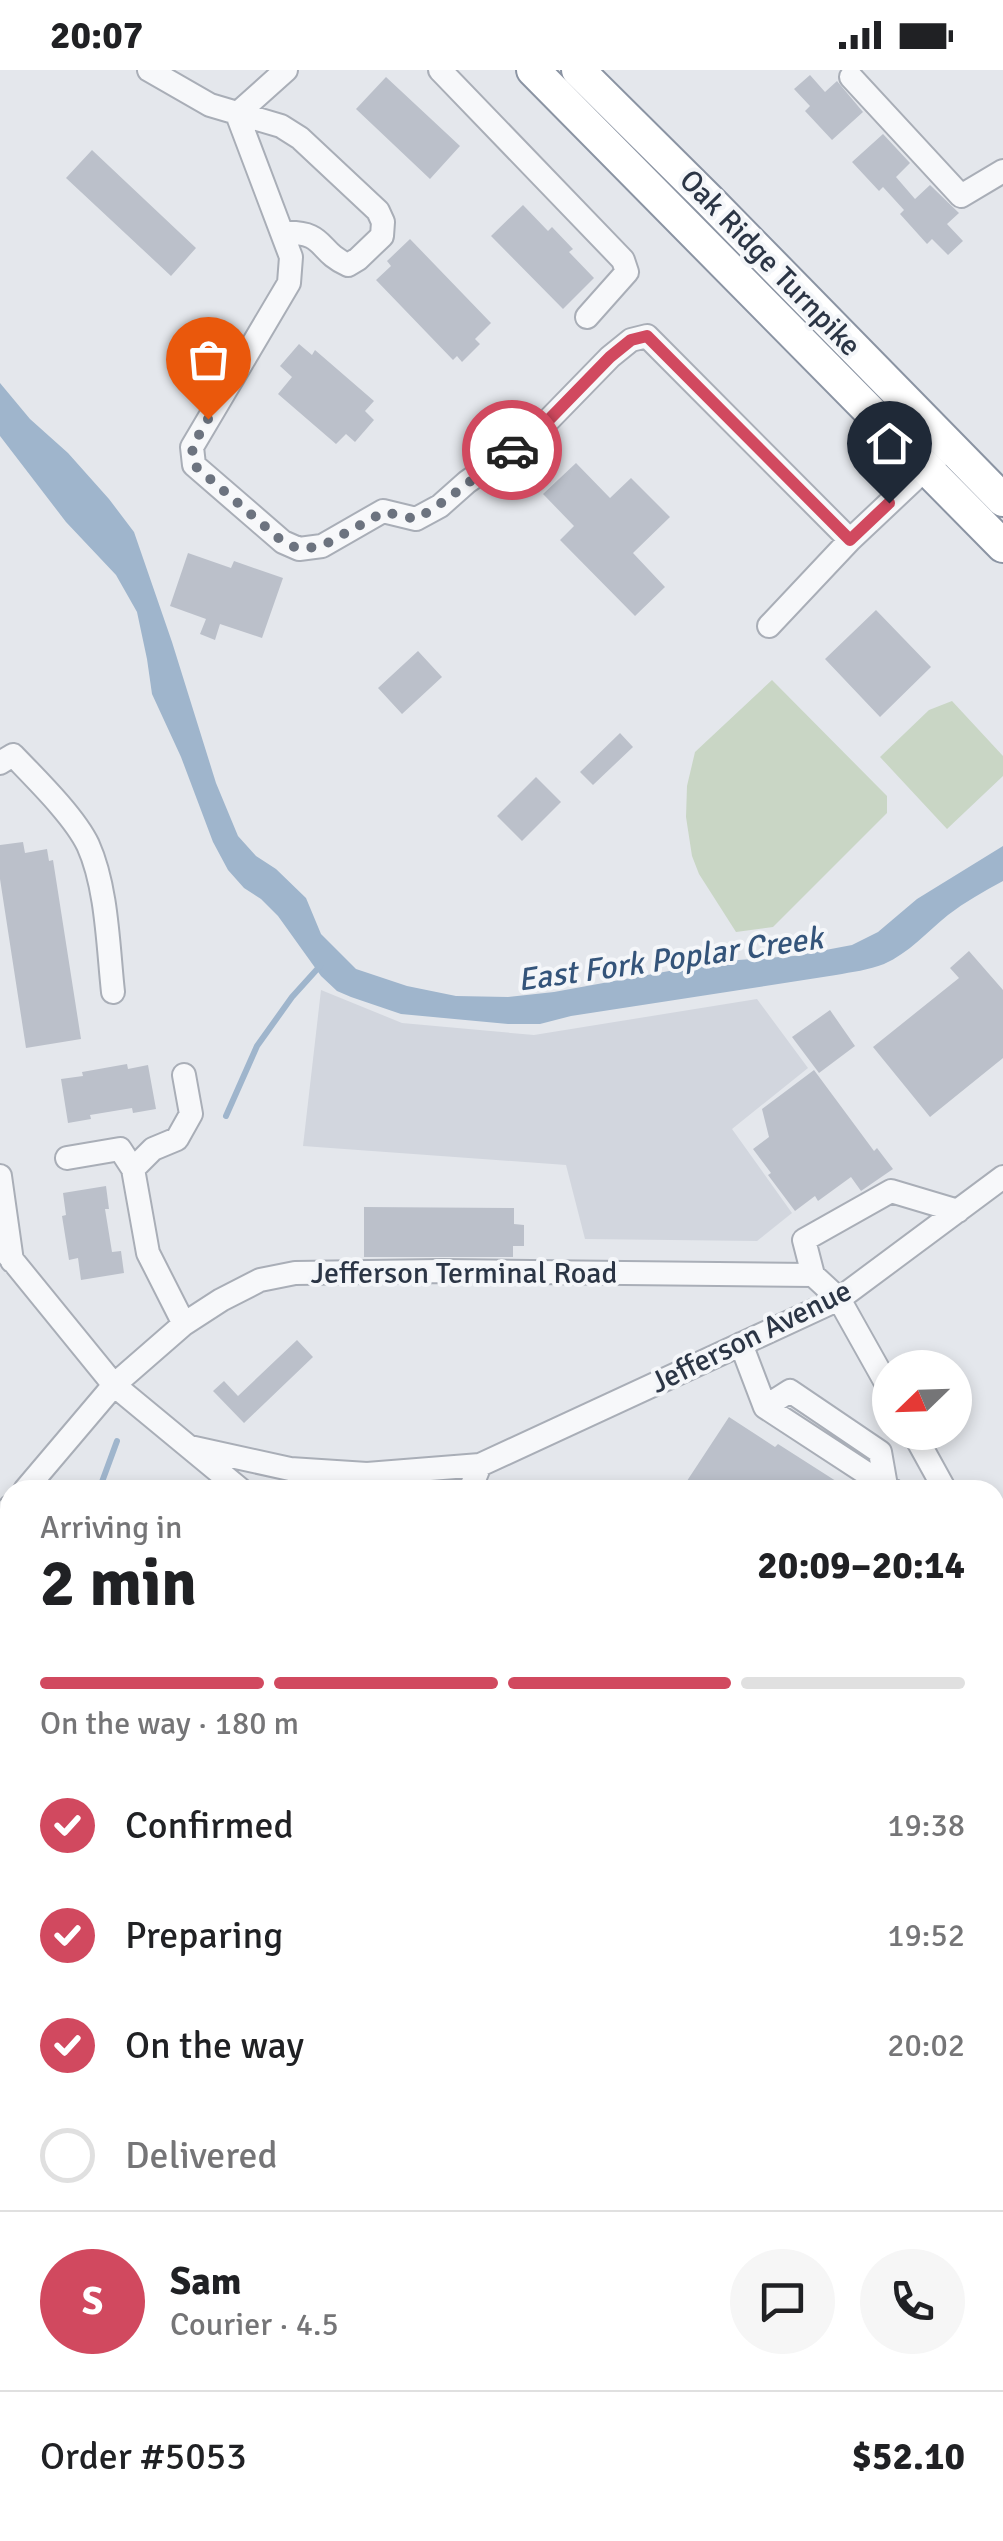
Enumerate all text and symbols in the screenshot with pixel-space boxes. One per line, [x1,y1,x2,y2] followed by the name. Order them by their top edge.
[50,12,143,59] text: 20:07
[671,162,869,364] street label: Oak Ridge Turnpike
[166,317,251,420] pin
[181,332,236,387] icon: bag
[462,400,562,500] courier
[847,401,932,504] pin
[862,416,917,471] icon: home
[485,423,540,478] icon: car
[515,918,828,1000] water label: East Fork Poplar Creek
[311,1255,617,1292] street label: Jefferson Terminal Road
[644,1272,858,1402] street label: Jefferson Avenue
[872,1350,972,1450] north arrow
[872,1350,972,1450] map controls
[40,1508,182,1547] text: Arriving in
[757,1542,965,1589] text: 20:09–20:14
[40,1544,197,1624] text: 2 min
[40,1704,299,1743] text: On the way · 180 m
[40,1798,95,1853] icon: check
[125,1802,294,1849] text: Confirmed
[887,1806,965,1845] text: 19:38
[40,1908,95,1963] icon: check
[125,1912,283,1959] text: Preparing
[887,1916,965,1955] text: 19:52
[40,2018,95,2073] icon: check
[125,2022,304,2069] text: On the way
[887,2026,965,2065] text: 20:02
[125,2132,278,2179] text: Delivered
[730,2249,835,2354] button: chat
[860,2249,965,2354] button: phone
[170,2258,241,2305] text: Sam
[82,2278,103,2325] text: S
[170,2305,339,2344] text: Courier · 4.5
[40,2433,247,2480] text: Order #5053
[852,2433,965,2480] text: $52.10

